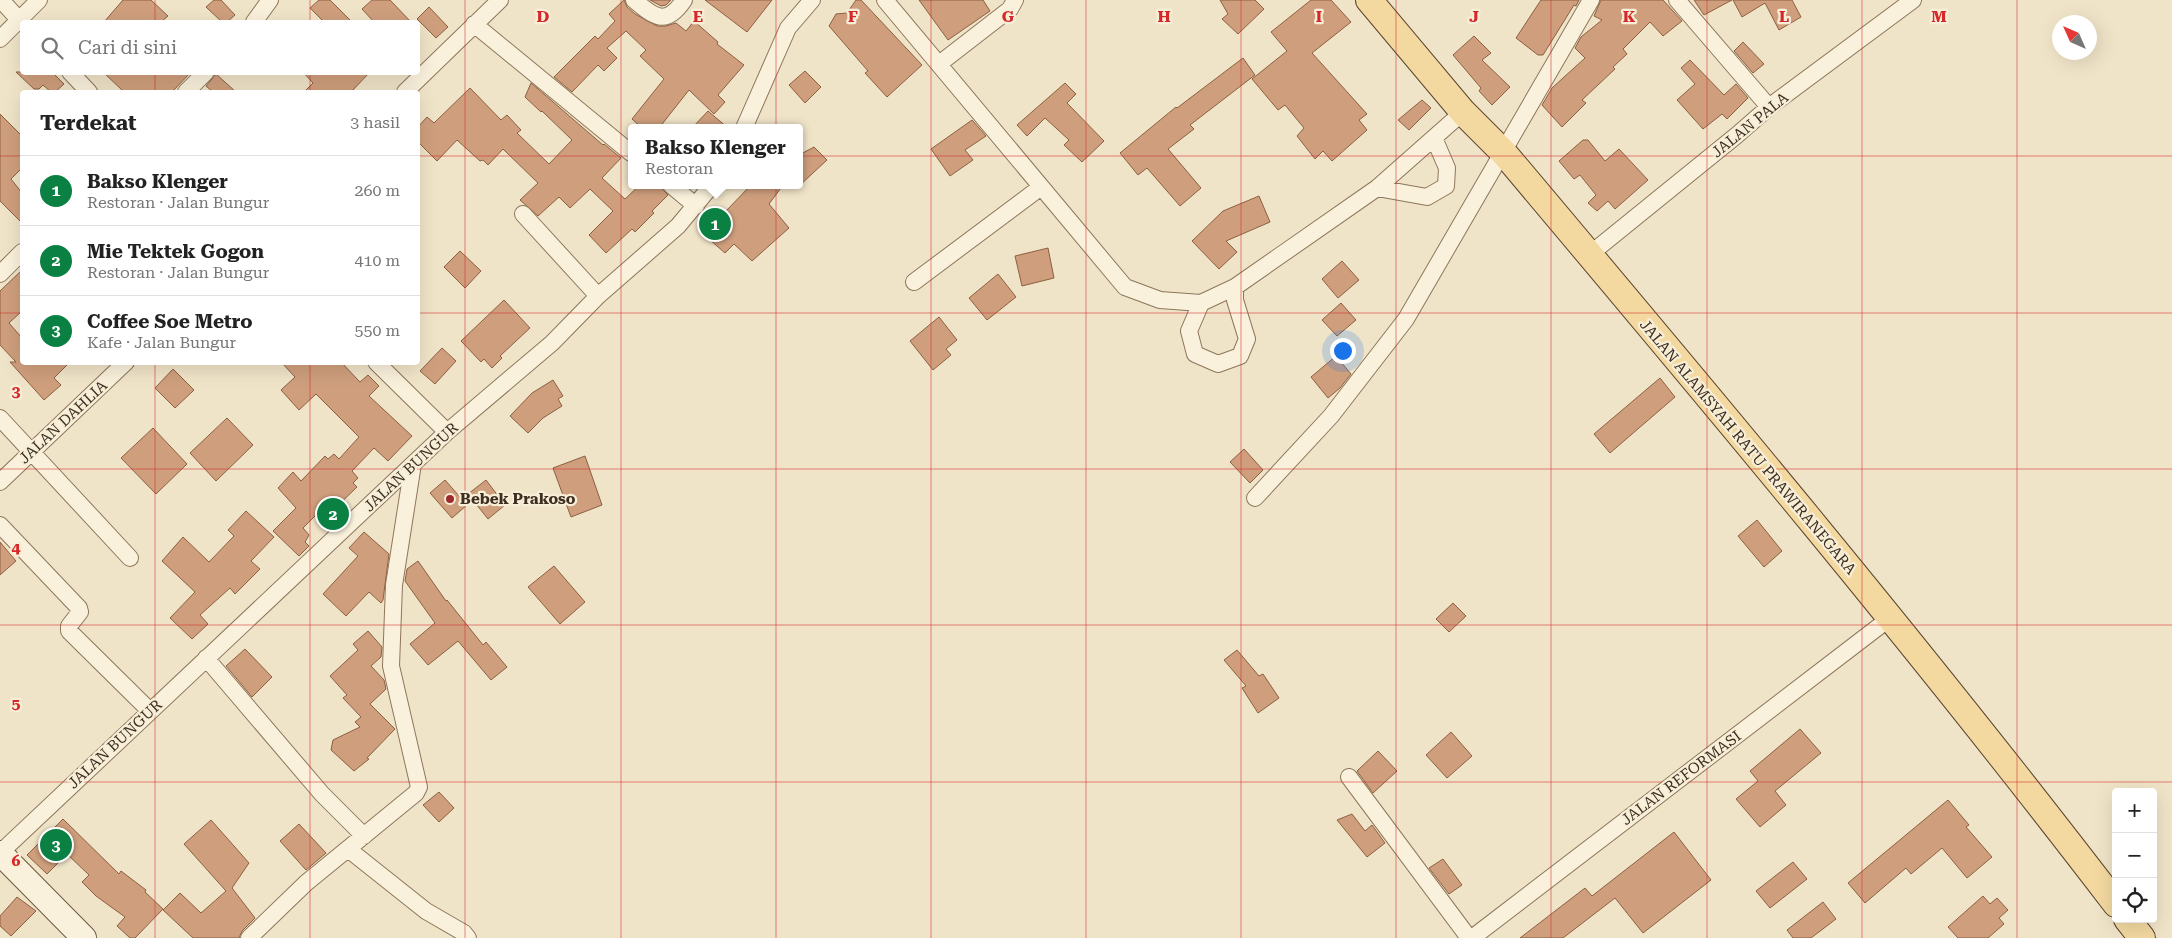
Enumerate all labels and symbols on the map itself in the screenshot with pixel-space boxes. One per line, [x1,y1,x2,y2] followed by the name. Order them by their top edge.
[537,7,550,26] text: D
[693,7,703,26] text: E
[848,7,858,26] text: F
[1002,7,1015,26] text: G
[1157,7,1171,26] text: H
[1316,7,1322,26] text: I
[1469,7,1479,26] text: J
[1623,7,1636,26] text: K
[1779,7,1789,26] text: L
[1931,7,1947,26] text: M
[2052,15,2097,60] north arrow
[1708,88,1792,161] street label: JALAN PALA
[699,205,731,243] pin: 1
[1636,316,1860,579] street label: JALAN ALAMSYAH RATU PRAWIRANEGARA
[1330,338,1356,364] your location
[15,376,111,467] street label: JALAN DAHLIA
[12,382,21,401] text: 3
[360,418,462,515] street label: JALAN BUNGUR
[460,490,576,508] place label: Bebek Prakoso
[444,493,456,505] marker: Bebek Prakoso
[317,495,349,533] pin: 2
[12,538,21,557] text: 4
[12,694,21,713] text: 5
[64,695,166,792] street label: JALAN BUNGUR
[1617,727,1745,829] street label: JALAN REFORMASI
[40,826,72,864] pin: 3
[12,851,21,870] text: 6

